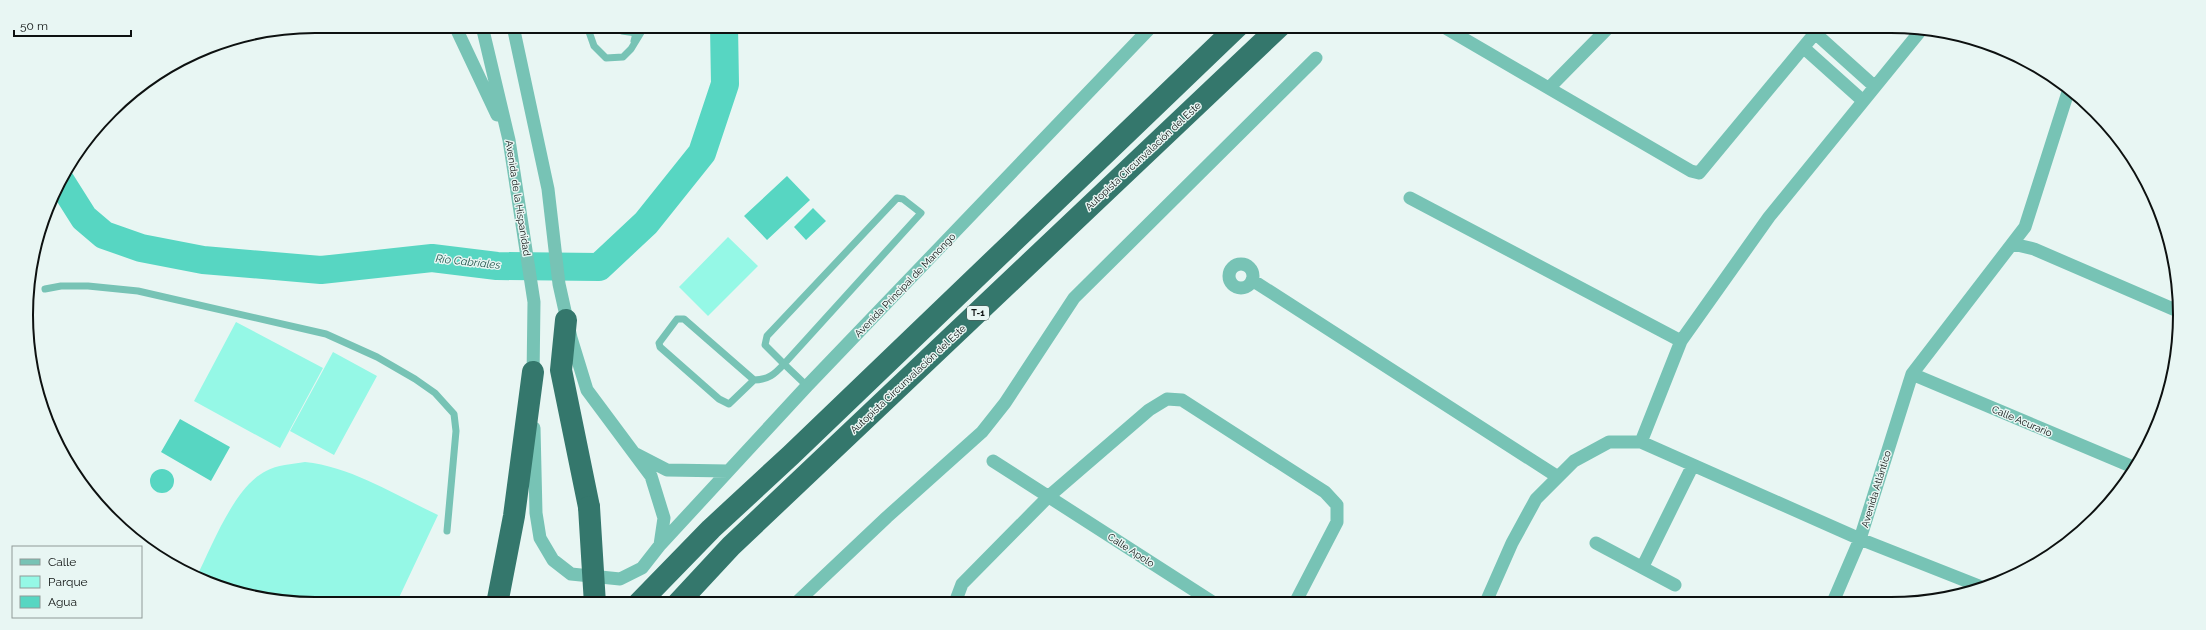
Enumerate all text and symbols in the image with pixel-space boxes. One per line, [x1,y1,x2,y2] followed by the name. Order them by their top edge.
[14,12,131,38] scale bar
[20,19,48,33] text: 50 m
[1083,99,1203,212] street label: Autopista Circunvalación del Este
[503,139,533,257] street label: Avenida de la Hispanidad
[852,231,958,339] street label: Avenida Principal de Manongo
[435,252,501,272] water label: Río Cabriales
[967,306,989,320] road number: T-1
[848,322,968,435] street label: Autopista Circunvalación del Este
[1990,403,2054,439] street label: Calle Acurario
[1859,449,1893,529] street label: Avenida Atlántico
[1106,531,1156,569] street label: Calle Apolo
[12,546,142,618] legend
[48,555,76,569] text: Calle
[48,575,88,589] text: Parque
[48,595,77,609] text: Agua

